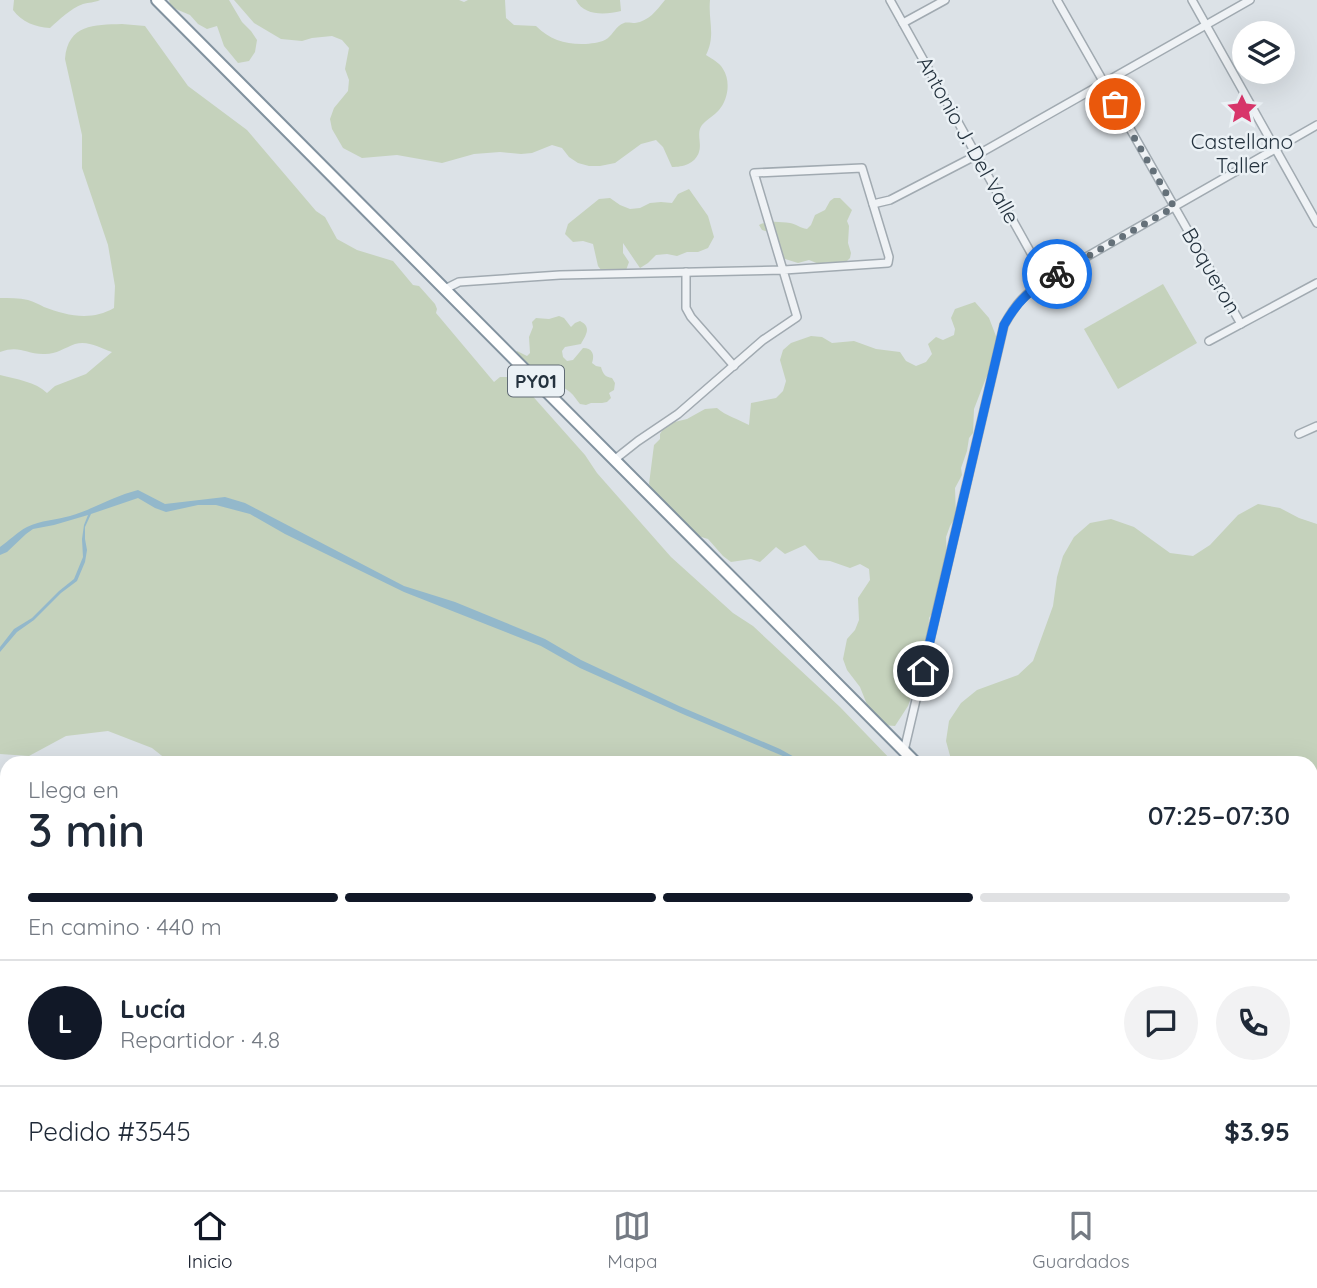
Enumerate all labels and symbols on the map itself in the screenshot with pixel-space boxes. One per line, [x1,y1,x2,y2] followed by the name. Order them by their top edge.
[912,51,1026,228] street label: Antonio J. Del Valle
[1085,74,1145,134] pin
[1225,92,1259,126] place icon: Castellano Taller
[1191,128,1293,178] place label: Castellano Taller
[1177,223,1247,318] street label: Boqueron
[1022,239,1092,309] courier
[508,366,564,396] road number: PY01
[893,641,953,701] pin

